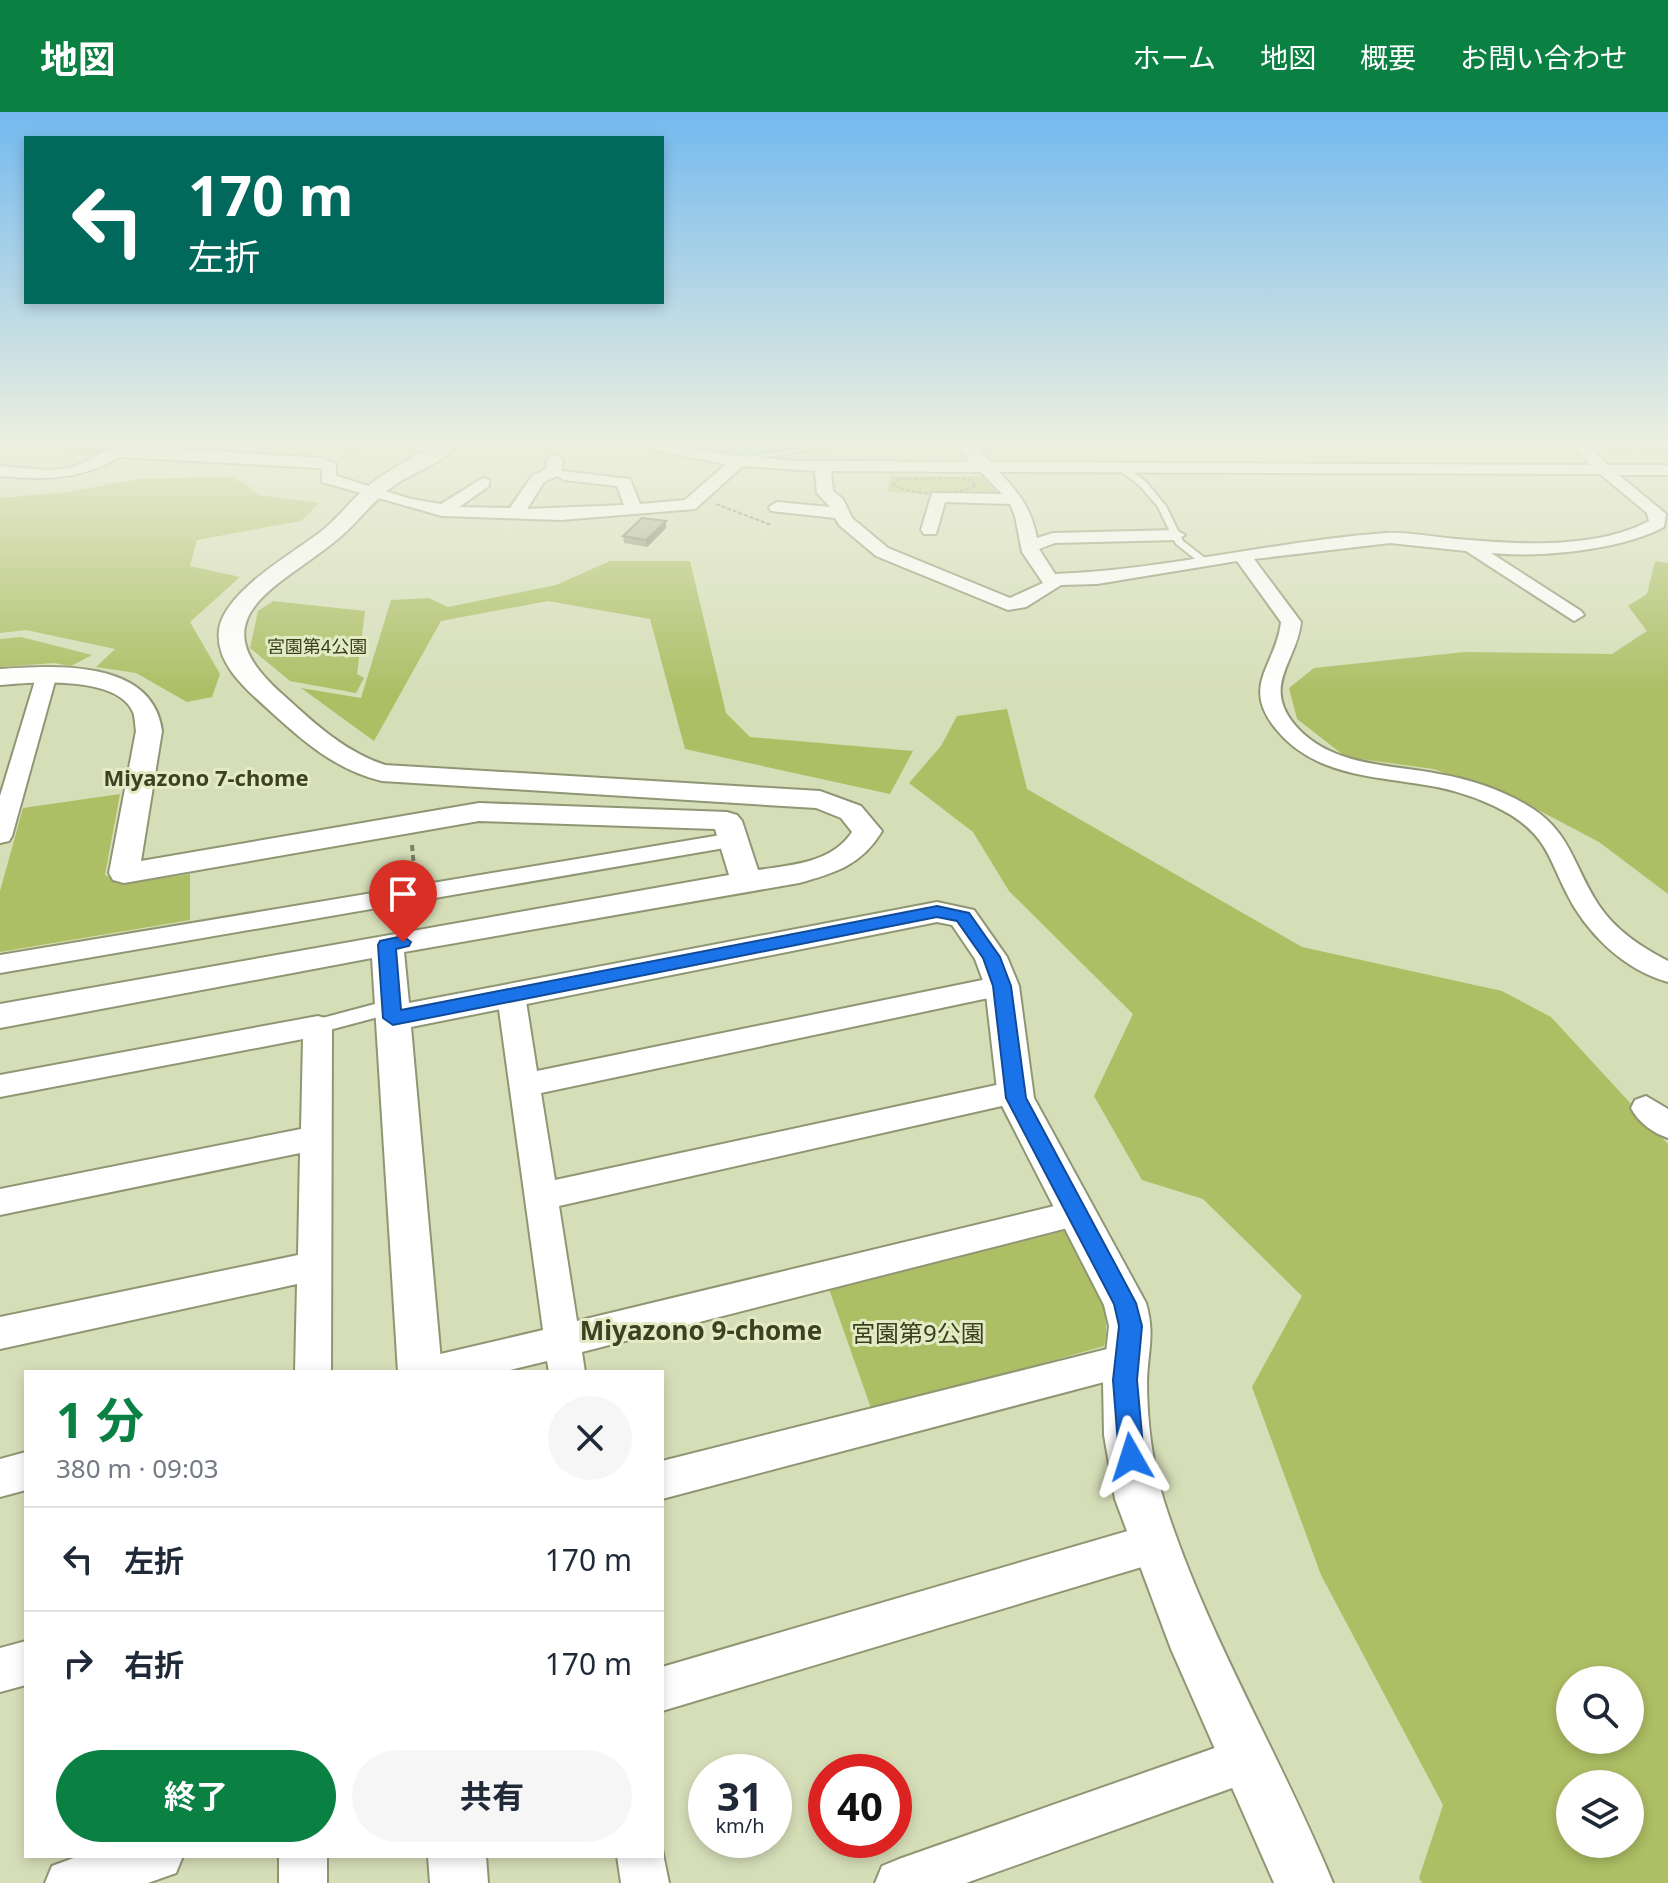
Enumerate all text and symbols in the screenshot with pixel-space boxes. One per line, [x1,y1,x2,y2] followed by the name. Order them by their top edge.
[40,32,116,84] text: 地図
[1133,38,1216,76] text: ホーム
[1260,38,1316,76] text: 地図
[1360,38,1416,76] text: 概要
[1460,38,1628,76] text: お問い合わせ
[188,156,353,232] text: 170 m
[56,168,160,272] icon: left
[188,232,260,281] text: 左折
[267,634,367,658] park label: 宮園第4公園
[103,762,309,792] district label: Miyazono 7-chome
[369,860,437,942] pin
[381,872,425,916] icon: arrive
[580,1312,822,1348] district label: Miyazono 9-chome
[851,1316,985,1349] park label: 宮園第9公園
[56,1387,144,1452] text: 1 分
[548,1396,632,1480] button: close
[1089,1415,1173,1499] position arrow
[56,1450,219,1486] text: 380 m · 09:03
[56,1537,100,1581] icon: left
[545,1539,632,1580] text: 170 m
[124,1540,184,1581] text: 左折
[56,1641,100,1685] icon: right
[545,1643,632,1684] text: 170 m
[124,1644,184,1685] text: 右折
[1556,1666,1644,1858] map controls
[1556,1666,1644,1754] button: search
[56,1750,336,1842] button: 終了
[352,1750,632,1842] button: 共有
[808,1754,912,1858] speed limit sign: 40
[717,1768,763,1823] text: 31
[1556,1770,1644,1858] button: layers
[715,1812,765,1839] text: km/h

